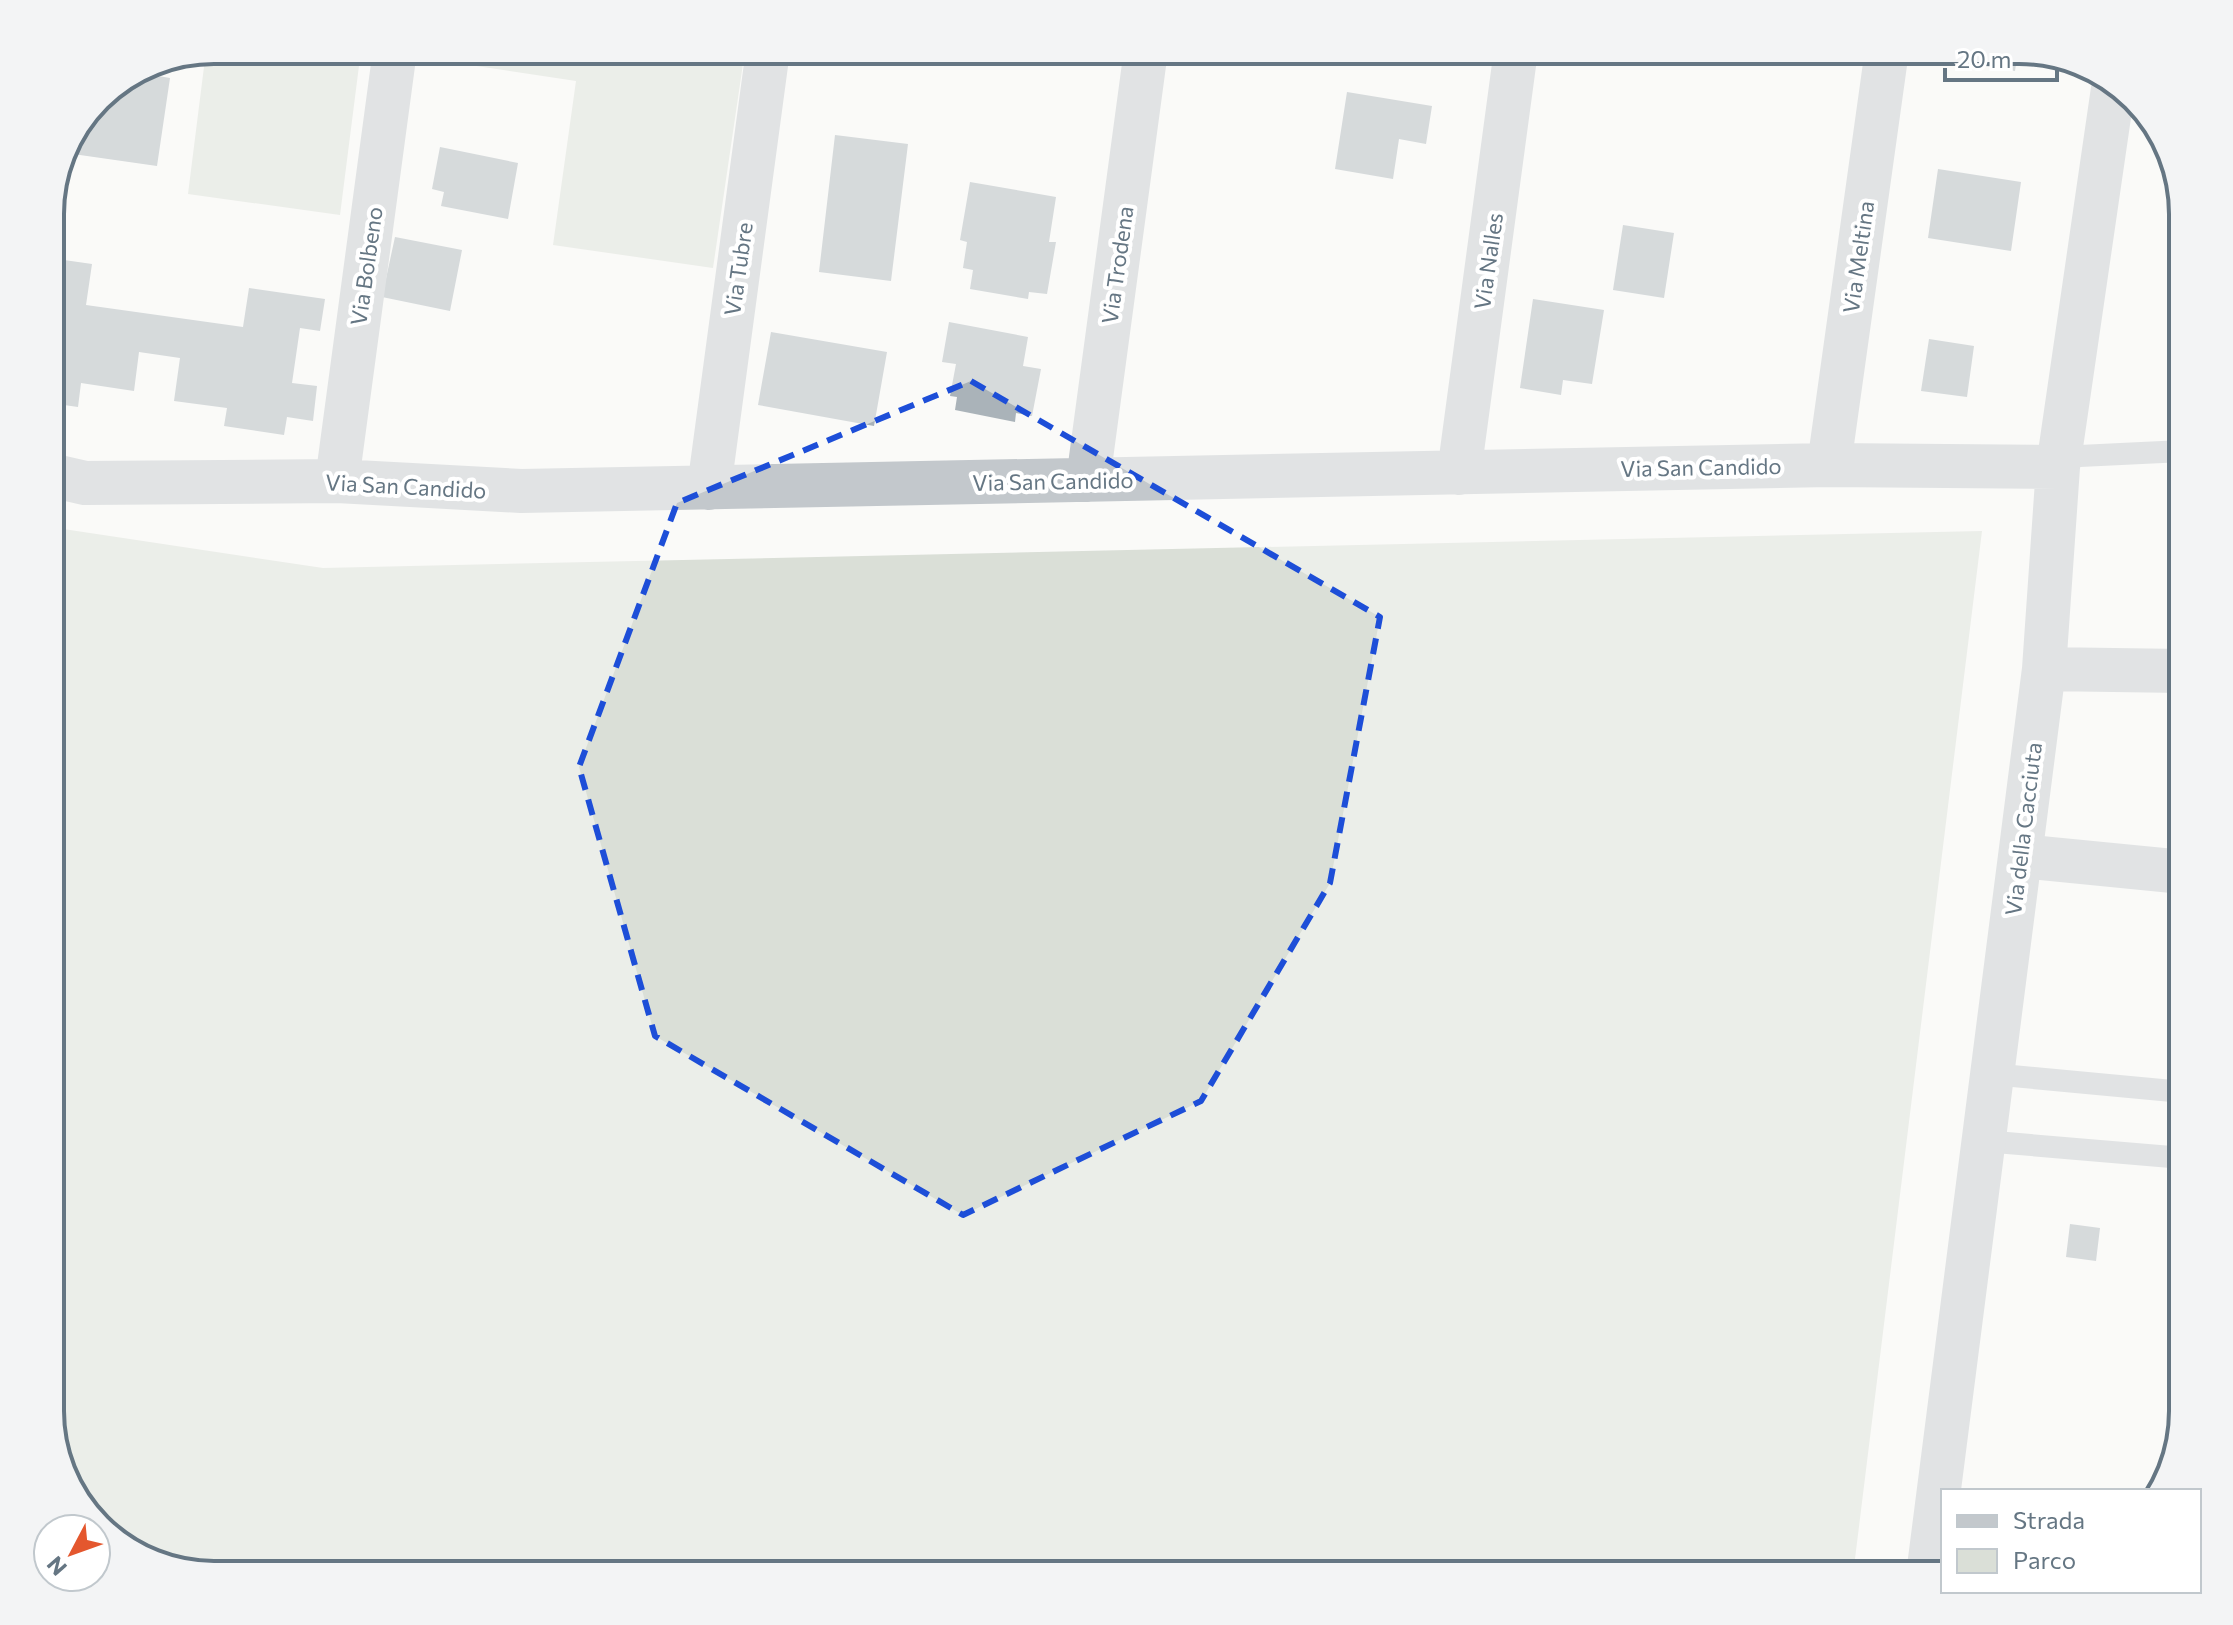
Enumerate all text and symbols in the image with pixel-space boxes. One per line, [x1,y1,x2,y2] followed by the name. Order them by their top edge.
[1945,32,2057,82] scale bar
[1957,44,2011,73] text: 20 m
[1837,199,1879,315] street label: Via Meltina
[1095,204,1139,326] street label: Via Trodena
[344,205,388,327] street label: Via Bolbeno
[1468,211,1508,311] street label: Via Nalles
[718,221,758,317] street label: Via Tubre
[1620,452,1782,482] street label: Via San Candido
[972,466,1134,496] street label: Via San Candido
[325,468,487,504] street label: Via San Candido
[1999,741,2047,917] street label: Via della Cacciuta
[1941,1489,2201,1593] legend
[2013,1505,2085,1534] text: Strada
[32,1513,112,1593] north arrow
[2013,1545,2076,1574] text: Parco
[41,1551,72,1582] text: N

